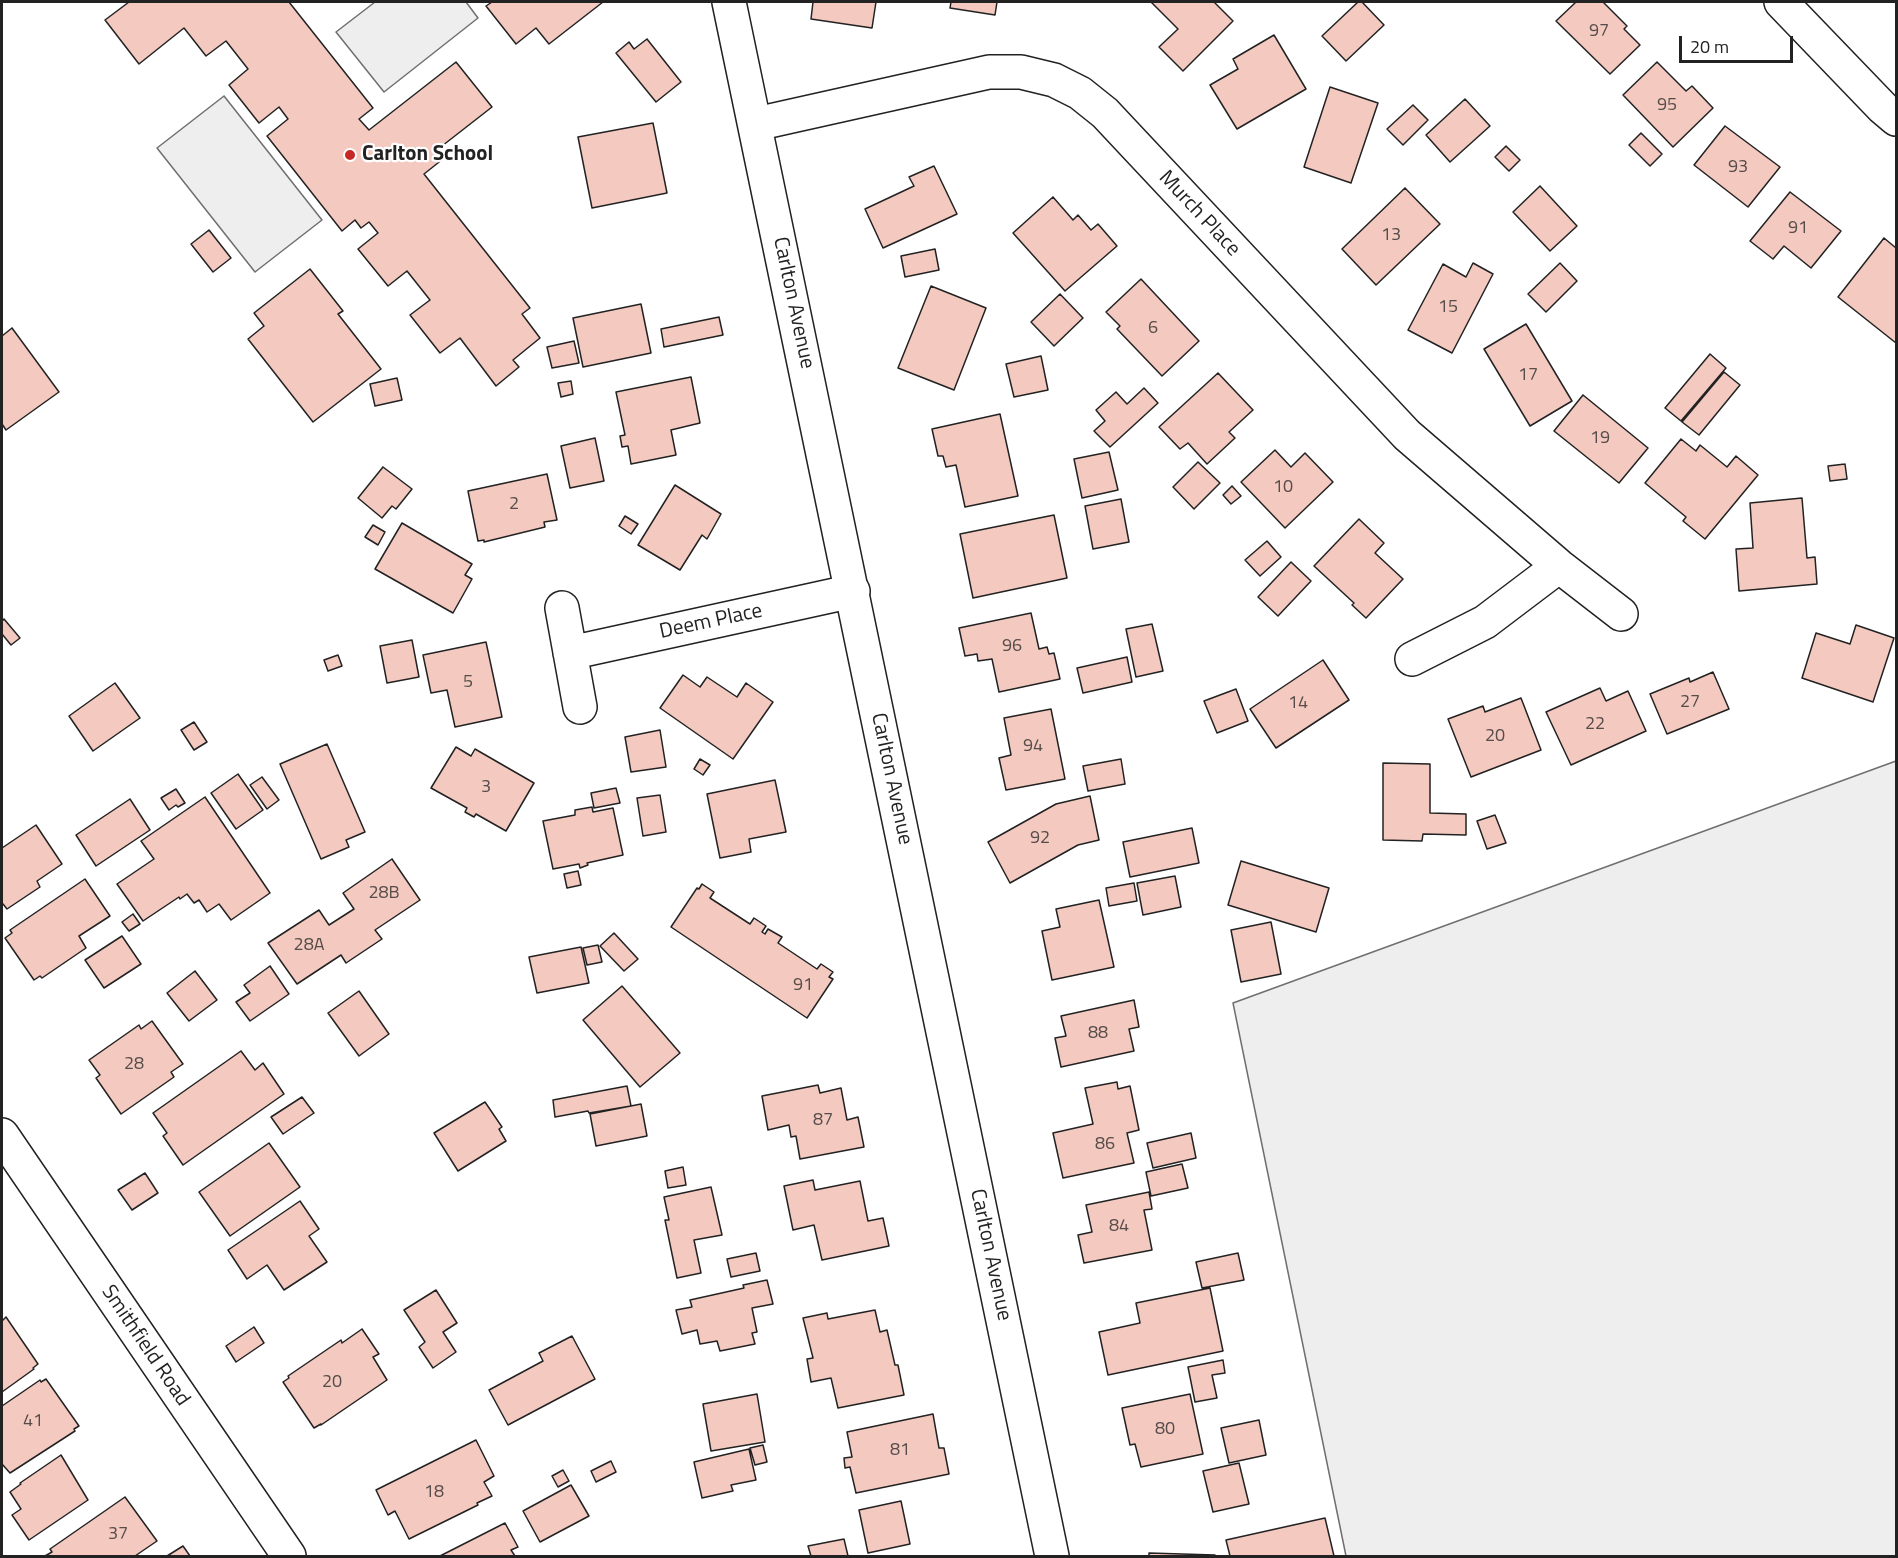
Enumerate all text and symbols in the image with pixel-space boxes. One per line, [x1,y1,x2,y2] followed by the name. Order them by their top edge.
[1589,21,1609,43] house number: 97
[1682,24,1796,62] scale bar
[1690,33,1729,60] text: 20 m
[1657,95,1677,117] house number: 95
[362,142,493,168] place label: Carlton School
[343,148,357,162] marker: Carlton School
[1728,157,1748,179] house number: 93
[1153,166,1245,262] street label: Murch Place
[1788,218,1808,240] house number: 91
[1381,225,1401,247] house number: 13
[767,235,819,371] street label: Carlton Avenue
[1438,297,1458,319] house number: 15
[1148,318,1158,340] house number: 6
[1518,365,1538,387] house number: 17
[1590,428,1610,450] house number: 19
[1273,477,1293,499] house number: 10
[509,494,519,516] house number: 2
[657,599,765,645] street label: Deem Place
[1002,636,1022,658] house number: 96
[463,672,473,694] house number: 5
[1680,692,1700,714] house number: 27
[1288,693,1308,715] house number: 14
[865,711,917,847] street label: Carlton Avenue
[1585,714,1605,736] house number: 22
[1485,726,1505,748] house number: 20
[1023,736,1043,758] house number: 94
[481,777,491,799] house number: 3
[1030,828,1050,850] house number: 92
[368,883,400,905] house number: 28B
[294,935,324,957] house number: 28A
[793,975,813,997] house number: 91
[1088,1023,1108,1045] house number: 88
[124,1054,144,1076] house number: 28
[813,1110,833,1132] house number: 87
[1095,1134,1115,1156] house number: 86
[964,1187,1016,1323] street label: Carlton Avenue
[1109,1216,1129,1238] house number: 84
[95,1281,195,1411] street label: Smithfield Road
[322,1372,342,1394] house number: 20
[23,1411,43,1433] house number: 41
[1155,1419,1175,1441] house number: 80
[890,1440,910,1462] house number: 81
[424,1482,444,1504] house number: 18
[108,1524,128,1546] house number: 37

